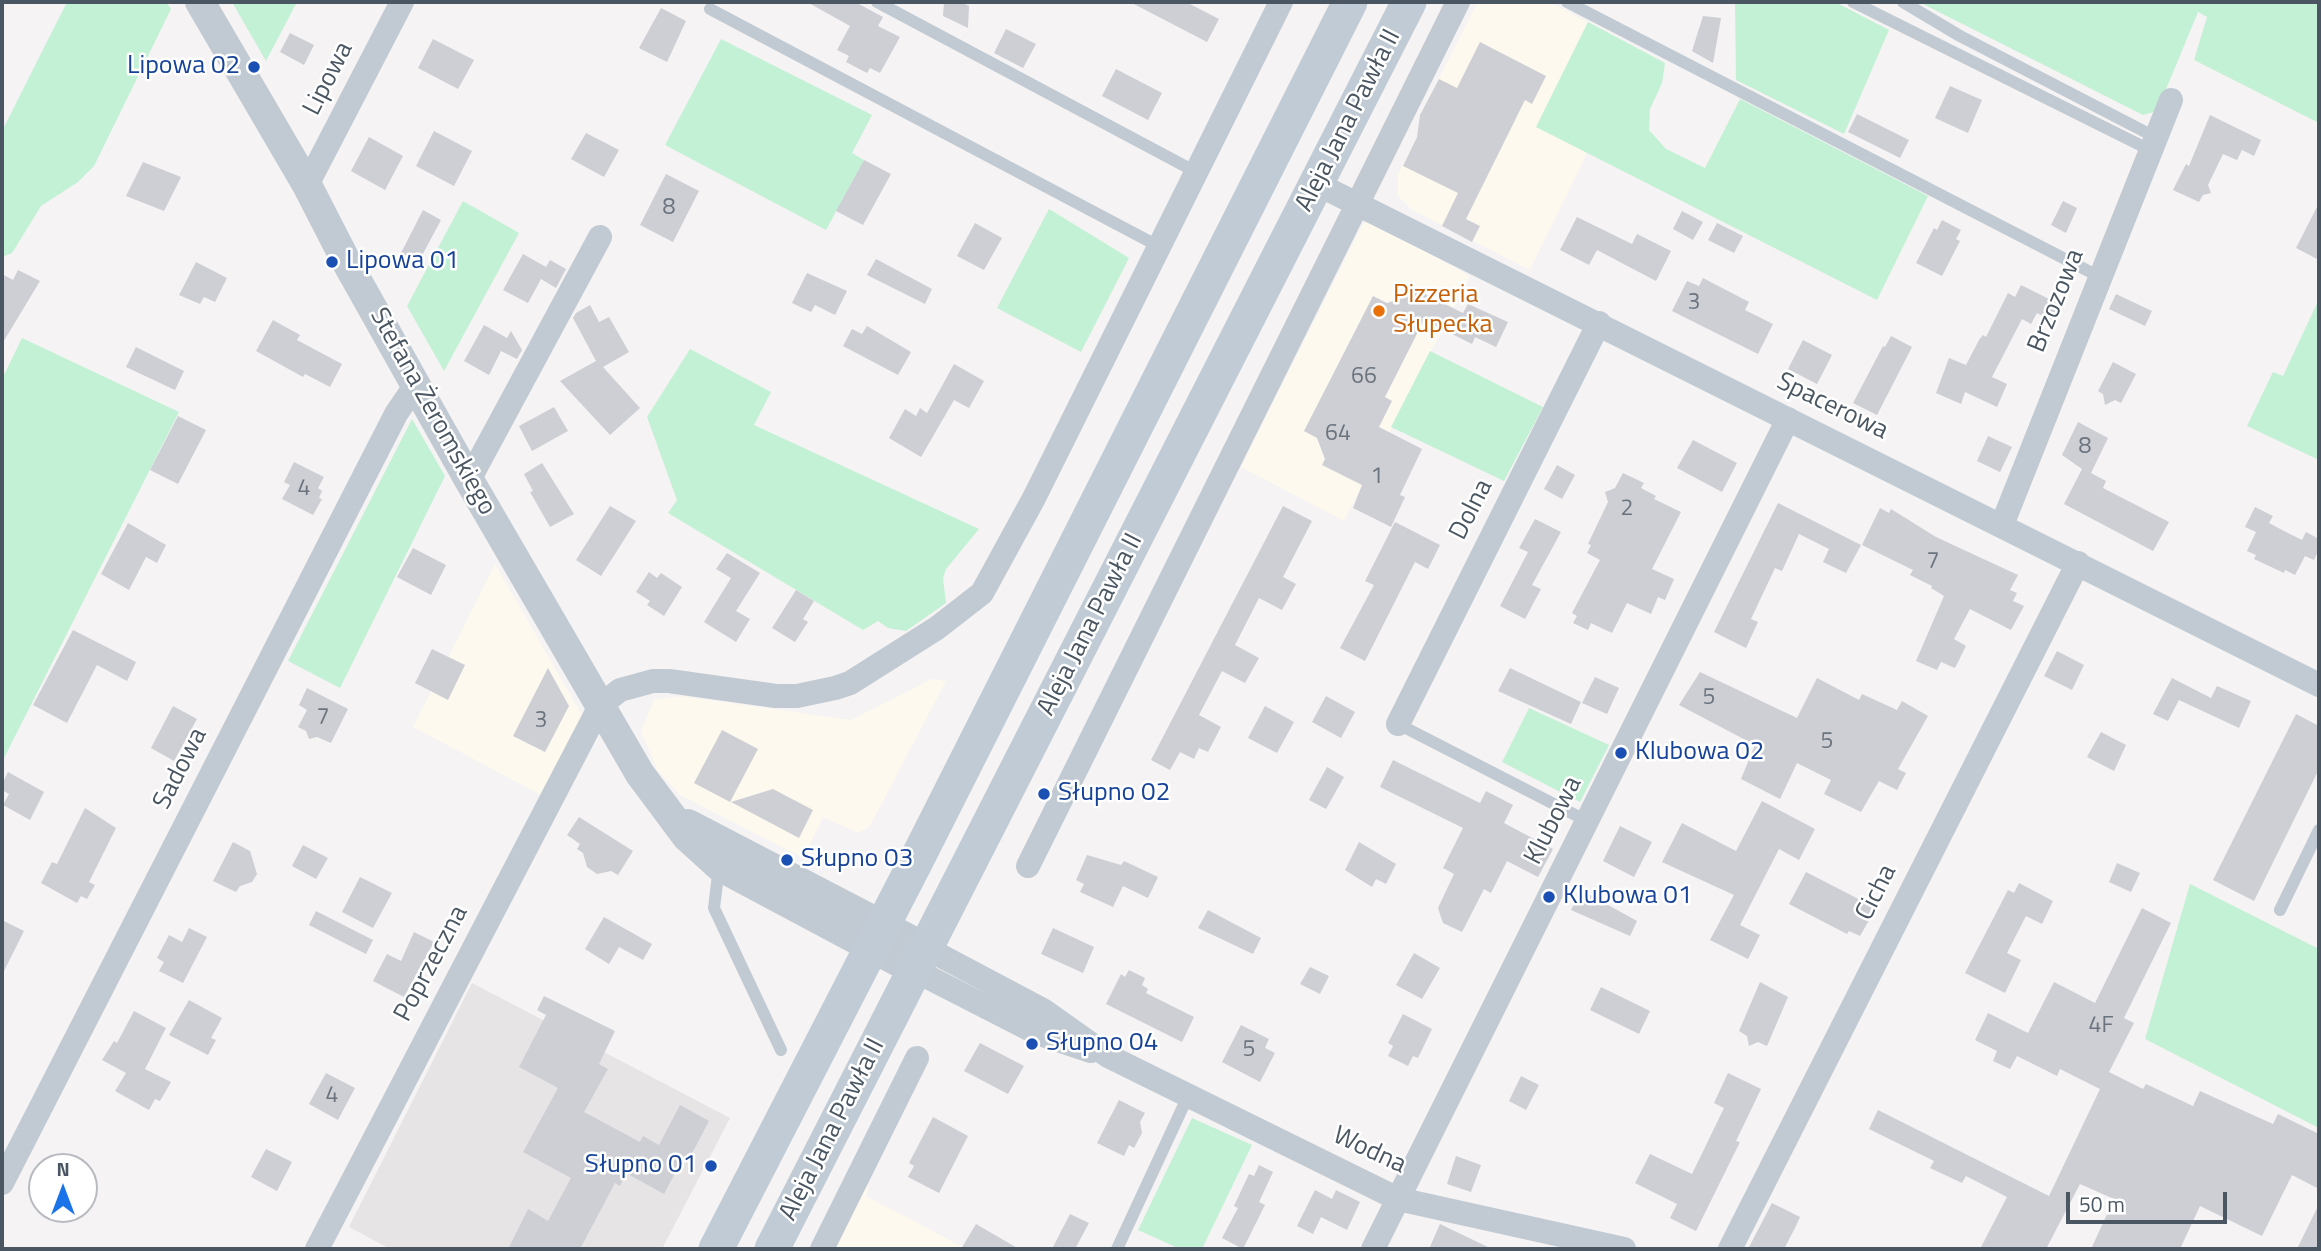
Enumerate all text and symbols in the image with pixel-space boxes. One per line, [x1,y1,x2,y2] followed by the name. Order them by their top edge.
[1290,25,1408,217] street label: Aleja Jana Pawła II
[297,37,361,121] street label: Lipowa
[127,51,240,83] place label: Lipowa 02
[246,59,262,75] marker: Lipowa 02
[663,194,675,222] house number: 8
[2022,245,2092,357] street label: Brzozowa
[346,246,459,278] place label: Lipowa 01
[324,254,340,270] marker: Lipowa 01
[1393,280,1493,342] place label: Pizzeria Słupecka
[1688,289,1700,317] house number: 3
[362,303,502,521] street label: Stefana Żeromskiego
[1371,303,1387,319] marker: Pizzeria Słupecka
[1351,363,1377,391] house number: 66
[1771,367,1893,447] street label: Spacerowa
[1325,420,1351,448] house number: 64
[2079,433,2091,461] house number: 8
[1371,463,1383,491] house number: 1
[298,475,310,503] house number: 4
[1444,475,1500,545] street label: Dolna
[1621,495,1633,523] house number: 2
[1032,529,1150,721] street label: Aleja Jana Pawła II
[1927,548,1939,576] house number: 7
[1703,684,1715,712] house number: 5
[317,704,329,732] house number: 7
[535,707,547,735] house number: 3
[147,723,215,815] street label: Sadowa
[1821,728,1833,756] house number: 5
[1635,737,1764,769] place label: Klubowa 02
[1613,745,1629,761] marker: Klubowa 02
[1519,772,1589,870] street label: Klubowa
[1058,778,1170,810] place label: Słupno 02
[1036,786,1052,802] marker: Słupno 02
[801,844,913,876] place label: Słupno 03
[779,852,795,868] marker: Słupno 03
[1850,860,1904,926] street label: Cicha
[1563,881,1692,913] place label: Klubowa 01
[1541,889,1557,905] marker: Klubowa 01
[388,901,476,1027] street label: Poprzeczna
[2089,1012,2113,1040] house number: 4F
[1046,1028,1158,1060] place label: Słupno 04
[774,1034,892,1226] street label: Aleja Jana Pawła II
[1024,1036,1040,1052] marker: Słupno 04
[1243,1036,1255,1064] house number: 5
[326,1082,338,1110] house number: 4
[1328,1121,1410,1181] street label: Wodna
[585,1150,697,1182] place label: Słupno 01
[28,1153,98,1223] north arrow
[56,1154,70,1183] text: N
[703,1158,719,1174] marker: Słupno 01
[2069,1178,2230,1222] scale bar
[2079,1188,2125,1220] text: 50 m

